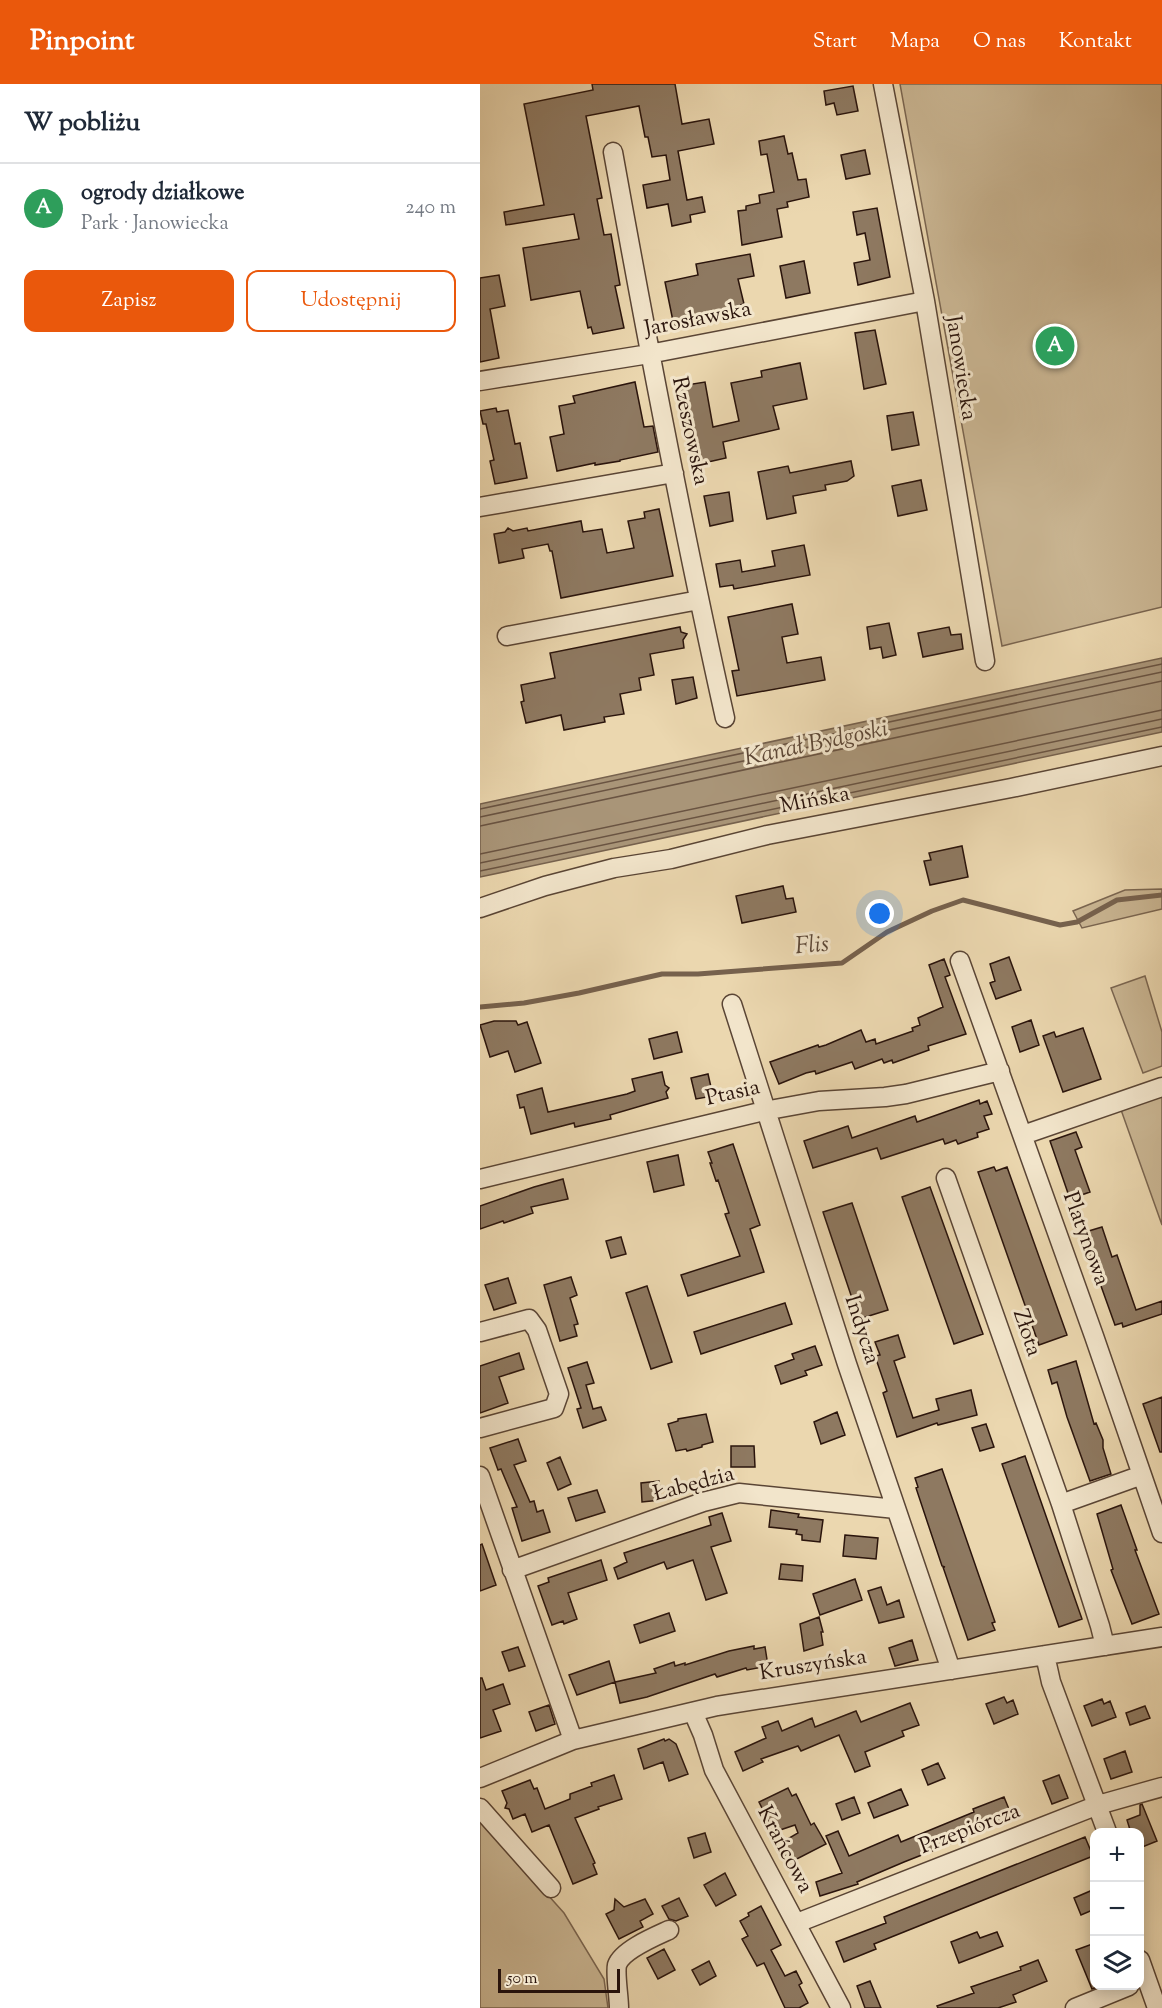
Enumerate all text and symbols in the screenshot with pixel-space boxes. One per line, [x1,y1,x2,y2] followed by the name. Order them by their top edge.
[30,22,134,62] text: Pinpoint
[813,27,857,57] text: Start
[890,27,940,57] text: Mapa
[973,27,1026,57] text: O nas
[1059,27,1132,57] text: Kontakt
[24,105,140,142] text: W pobliżu
[81,178,244,210] text: ogrody działkowe
[35,194,52,223] text: A
[405,194,456,223] text: 240 m
[81,210,229,239] text: Park · Janowiecka
[24,270,234,332] button: Zapisz
[246,270,456,332] button: Udostępnij
[641,294,754,346] street label: Jarosławska
[936,312,984,423] street label: Janowiecka
[1036,324,1074,368] pin: A
[662,374,716,488] street label: Rzeszowska
[741,712,891,776] water label: Kanał Bydgoski
[777,779,853,823] street label: Mińska
[865,899,894,928] your location
[794,928,830,964] water label: Flis
[703,1072,763,1116] street label: Ptasia
[1053,1188,1117,1290] street label: Platynowa
[835,1291,887,1369] street label: Indycza
[1003,1305,1049,1361] street label: Złota
[650,1459,738,1511] street label: Łabędzia
[757,1642,869,1690] street label: Kruszyńska
[915,1796,1025,1864] street label: Przepiórcza
[748,1801,820,1899] street label: Krańcowa
[1090,1828,1144,1990] map controls
[1090,1828,1144,1882] button: +
[1090,1882,1144,1936] button: −
[1090,1936,1144,1990] button: layers
[498,1966,620,1994] scale bar
[507,1968,538,1991] text: 50 m

